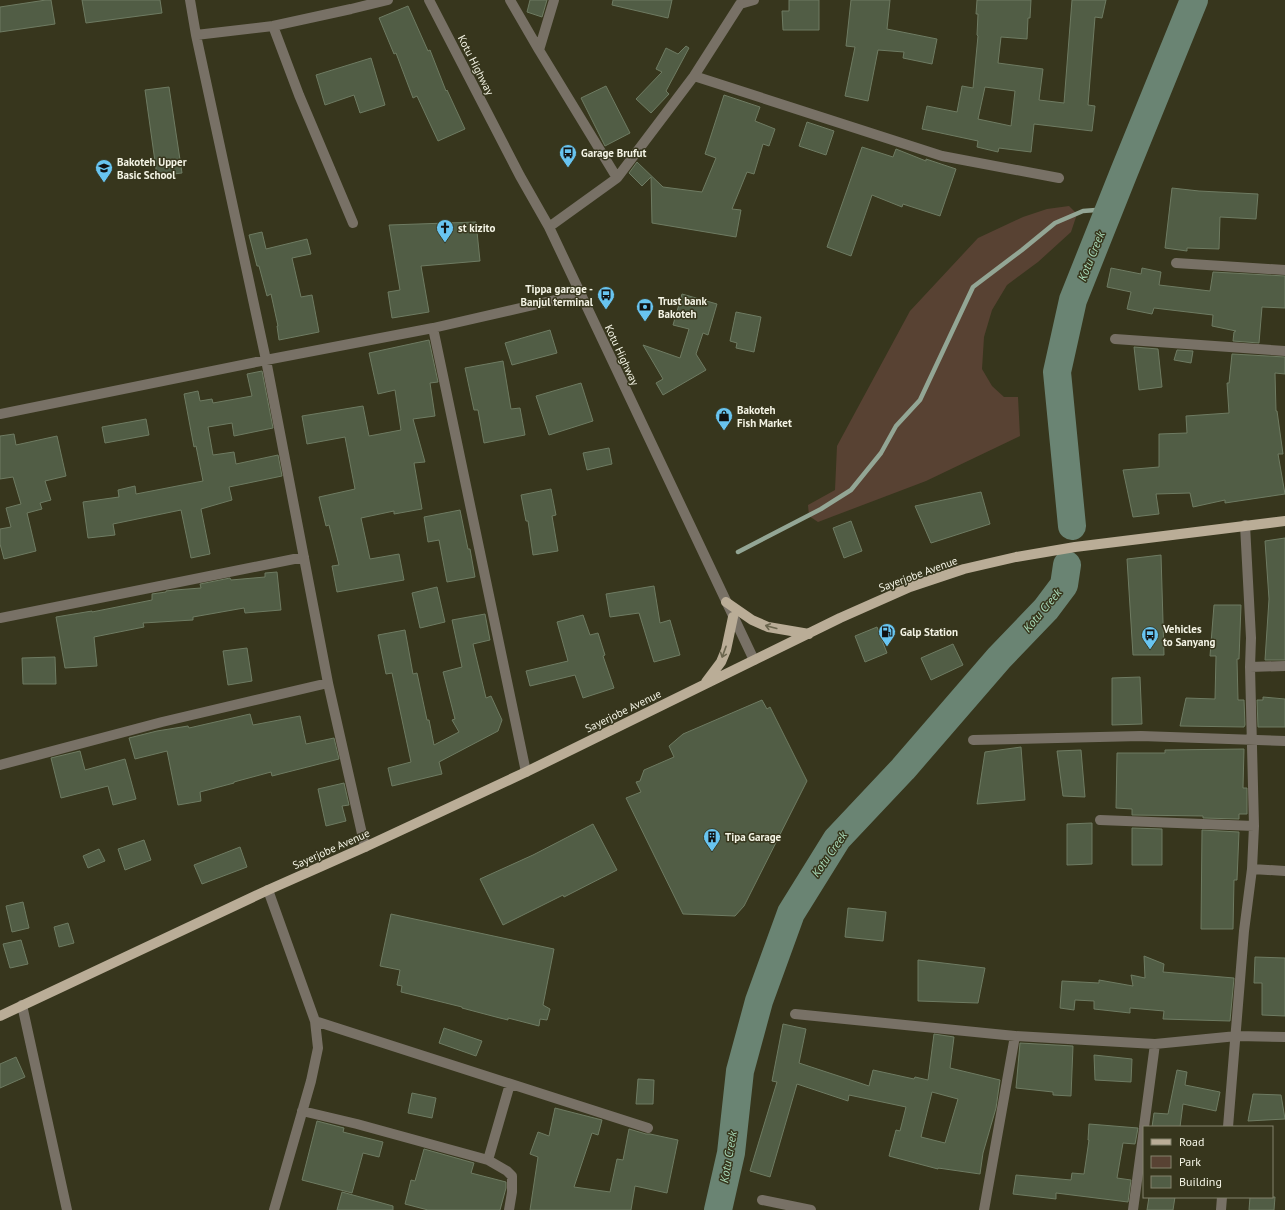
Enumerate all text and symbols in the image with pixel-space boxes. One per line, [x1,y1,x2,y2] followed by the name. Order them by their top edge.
[455,33,498,98] street label: Kotu Highway
[558,143,578,168] bus stop icon: Garage Brufut
[581,146,646,160] place label: Garage Brufut
[117,155,187,182] place label: Bakoteh Upper Basic School
[94,158,114,183] school or university icon: Bakoteh Upper Basic School
[435,218,455,243] church icon: st kizito
[458,221,495,235] place label: st kizito
[1074,228,1108,283] water label: Kotu Creek
[520,282,594,309] place label: Tippa garage - Banjul terminal
[596,285,616,310] bus stop icon: Tippa garage - Banjul terminal
[658,294,707,321] place label: Trust bank Bakoteh
[635,297,655,322] bank icon: Trust bank Bakoteh
[602,322,643,388] street label: Kotu Highway
[737,403,792,430] place label: Bakoteh Fish Market
[714,406,734,431] shop icon: Bakoteh Fish Market
[877,553,960,595] street label: Sayerjobe Avenue
[1019,585,1065,635] water label: Kotu Creek
[877,622,897,647] fuel station icon: Galp Station
[1162,622,1215,649] place label: Vehicles to Sanyang
[765,623,778,630] one-way arrow
[900,625,958,639] place label: Galp Station
[1140,625,1160,650] bus stop icon: Vehicles to Sanyang
[720,646,728,658] one-way arrow
[583,686,664,735] street label: Sayerjobe Avenue
[290,826,372,872] street label: Sayerjobe Avenue
[702,827,722,852] building icon: Tipa Garage
[808,828,850,880] water label: Kotu Creek
[725,830,782,844] place label: Tipa Garage
[1143,1126,1273,1198] legend
[716,1129,740,1184] water label: Kotu Creek
[1179,1134,1204,1149] text: Road
[1179,1154,1201,1169] text: Park
[1179,1174,1222,1189] text: Building

